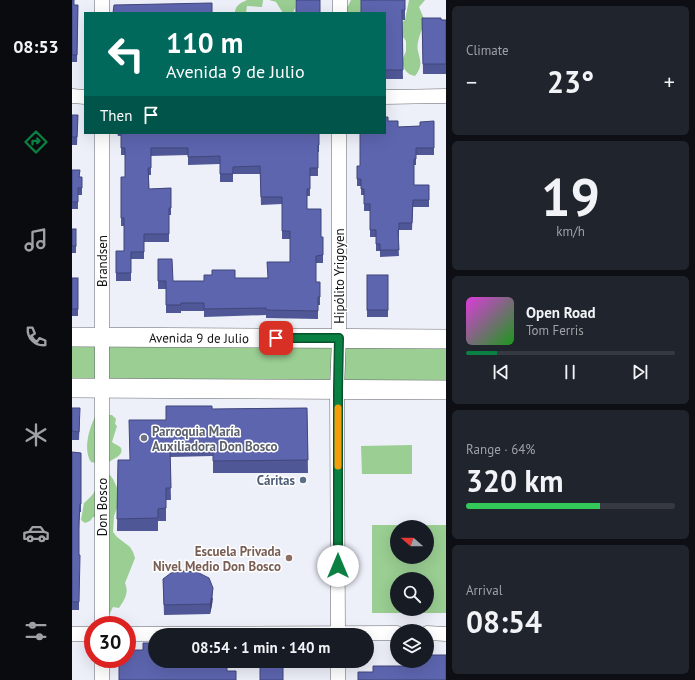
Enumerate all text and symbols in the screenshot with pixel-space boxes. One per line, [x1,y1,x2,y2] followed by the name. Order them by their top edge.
[166,24,243,61] text: 110 m
[100,28,152,80] icon: left
[13,35,59,58] text: 08:53
[466,42,509,59] text: Climate
[166,60,305,83] text: Avenida 9 de Julio
[547,62,594,101] text: 23°
[466,68,477,96] text: −
[664,68,675,96] text: +
[140,104,162,126] icon: arrive
[100,106,132,125] text: Then
[22,128,50,156] icon: directions
[541,163,600,230] text: 19
[556,223,585,240] text: km/h
[22,226,50,254] icon: music
[331,228,348,324] street label: Hipólito Yrigoyen
[94,235,111,287] street label: Brandsen
[526,303,596,322] text: Open Road
[259,321,293,355] pin
[526,322,584,339] text: Tom Ferris
[22,323,50,351] icon: phone
[265,327,287,349] icon: arrive
[149,329,249,346] street label: Avenida 9 de Julio
[490,361,512,383] icon: previous
[559,361,581,383] icon: pause
[629,361,651,383] icon: next
[22,421,50,449] icon: climate
[152,423,278,455] place label: Parroquia María Auxiliadora Don Bosco
[139,433,149,443] marker: Parroquia María Auxiliadora Don Bosco
[466,441,535,458] text: Range · 64%
[466,461,564,500] text: 320 km
[257,472,296,489] place label: Cáritas
[298,475,308,485] marker: Cáritas
[94,478,111,536] street label: Don Bosco
[22,519,50,547] icon: car
[390,520,434,564] north arrow
[390,520,434,668] map controls
[153,543,281,575] place label: Escuela Privada Nivel Medio Don Bosco
[317,545,359,587] position arrow
[284,553,294,563] marker: Escuela Privada Nivel Medio Don Bosco
[390,572,434,616] button: search
[466,582,502,599] text: Arrival
[466,602,542,641] text: 08:54
[84,616,136,668] speed limit sign: 30
[22,617,50,645] icon: filters
[390,624,434,668] button: layers
[192,638,330,657] text: 08:54 · 1 min · 140 m

